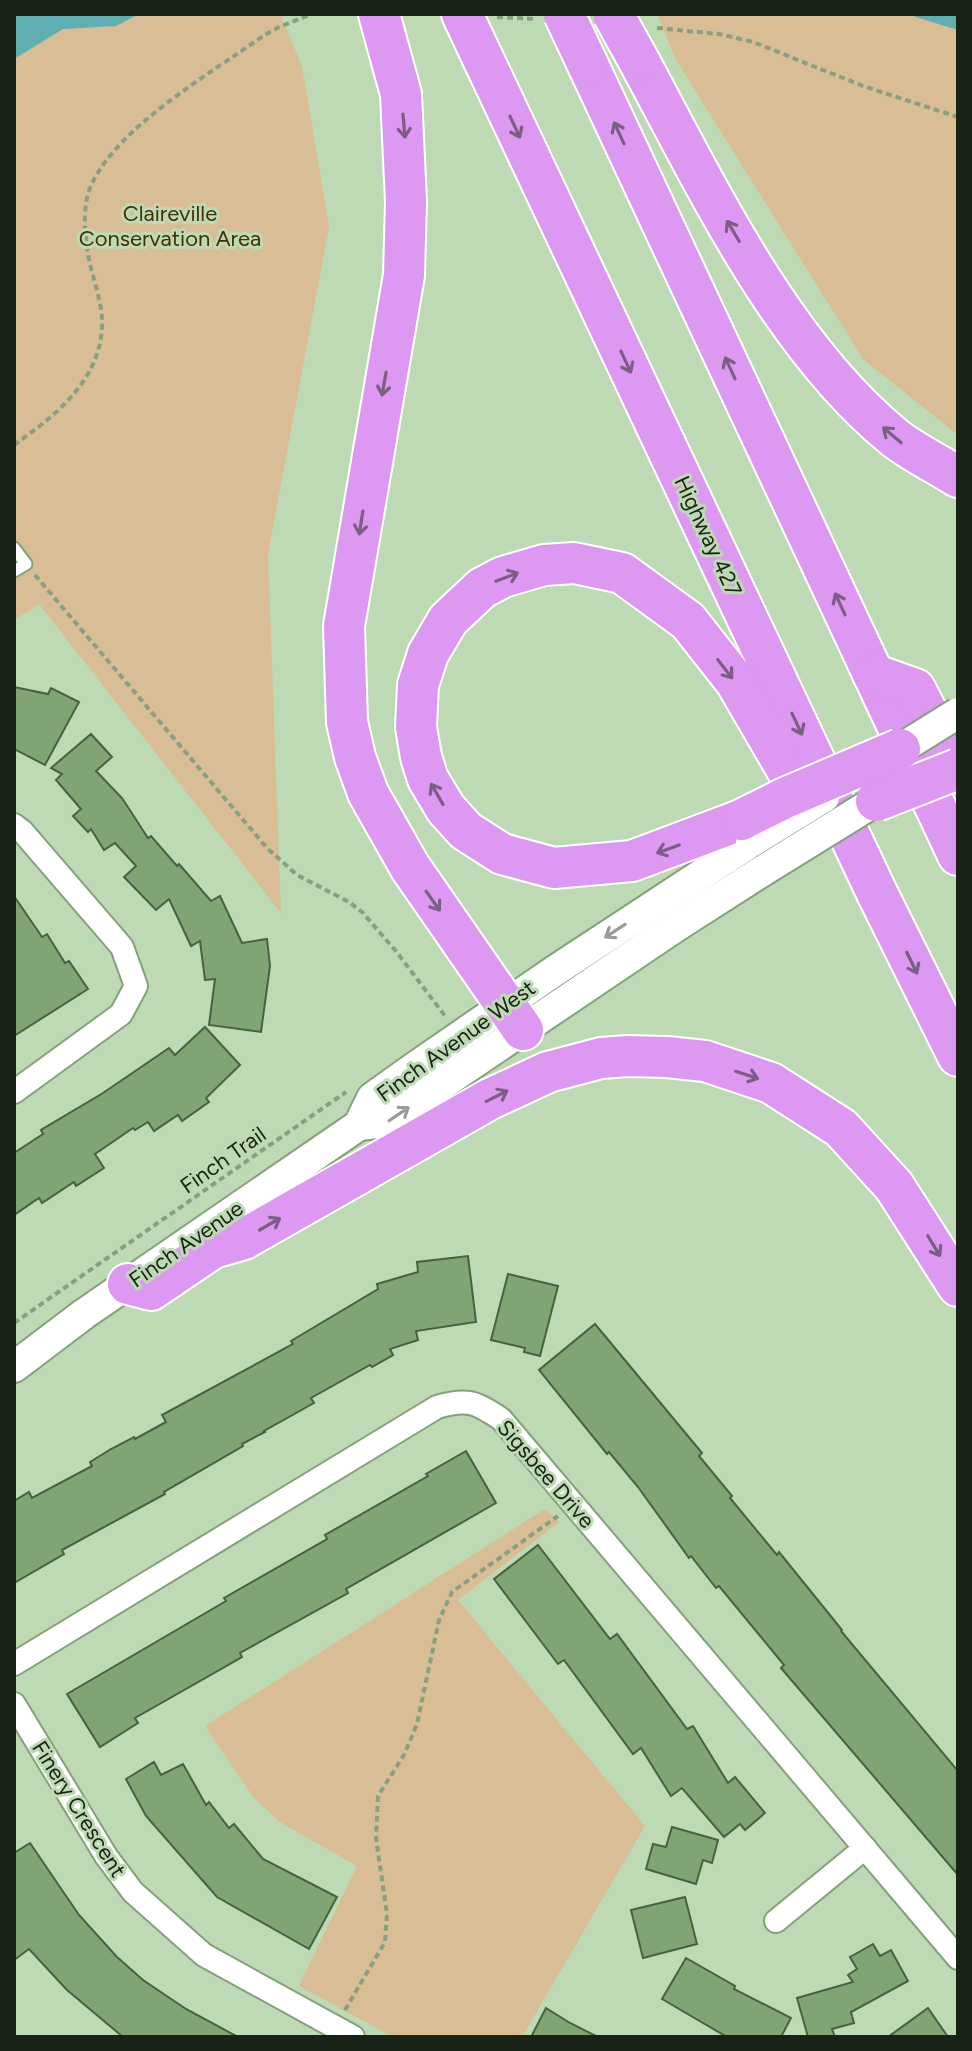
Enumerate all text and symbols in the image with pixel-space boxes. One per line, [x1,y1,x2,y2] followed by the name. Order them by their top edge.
[396,112,411,139] one-way arrow
[508,115,523,139] one-way arrow
[611,121,626,145] one-way arrow
[79,200,261,252] park label: Claireville Conservation Area
[725,220,741,243] one-way arrow
[619,350,634,374] one-way arrow
[722,357,737,381] one-way arrow
[376,371,391,396] one-way arrow
[883,426,903,444] one-way arrow
[668,472,748,601] street label: Highway 427
[352,510,367,535] one-way arrow
[494,569,519,583] one-way arrow
[832,592,847,616] one-way arrow
[717,657,734,679] one-way arrow
[790,711,805,735] one-way arrow
[429,783,444,807] one-way arrow
[656,843,681,857] one-way arrow
[425,889,441,911] one-way arrow
[605,923,627,939] one-way arrow
[905,950,920,974] one-way arrow
[371,974,541,1108] street label: Finch Avenue West
[734,1068,759,1083] one-way arrow
[484,1087,508,1103] one-way arrow
[388,1106,410,1122] one-way arrow
[175,1121,271,1199] street label: Finch Trail
[124,1195,248,1293] street label: Finch Avenue
[258,1216,281,1232] one-way arrow
[926,1235,942,1257] one-way arrow
[492,1414,600,1534] street label: Sigsbee Drive
[26,1736,132,1882] street label: Finery Crescent

